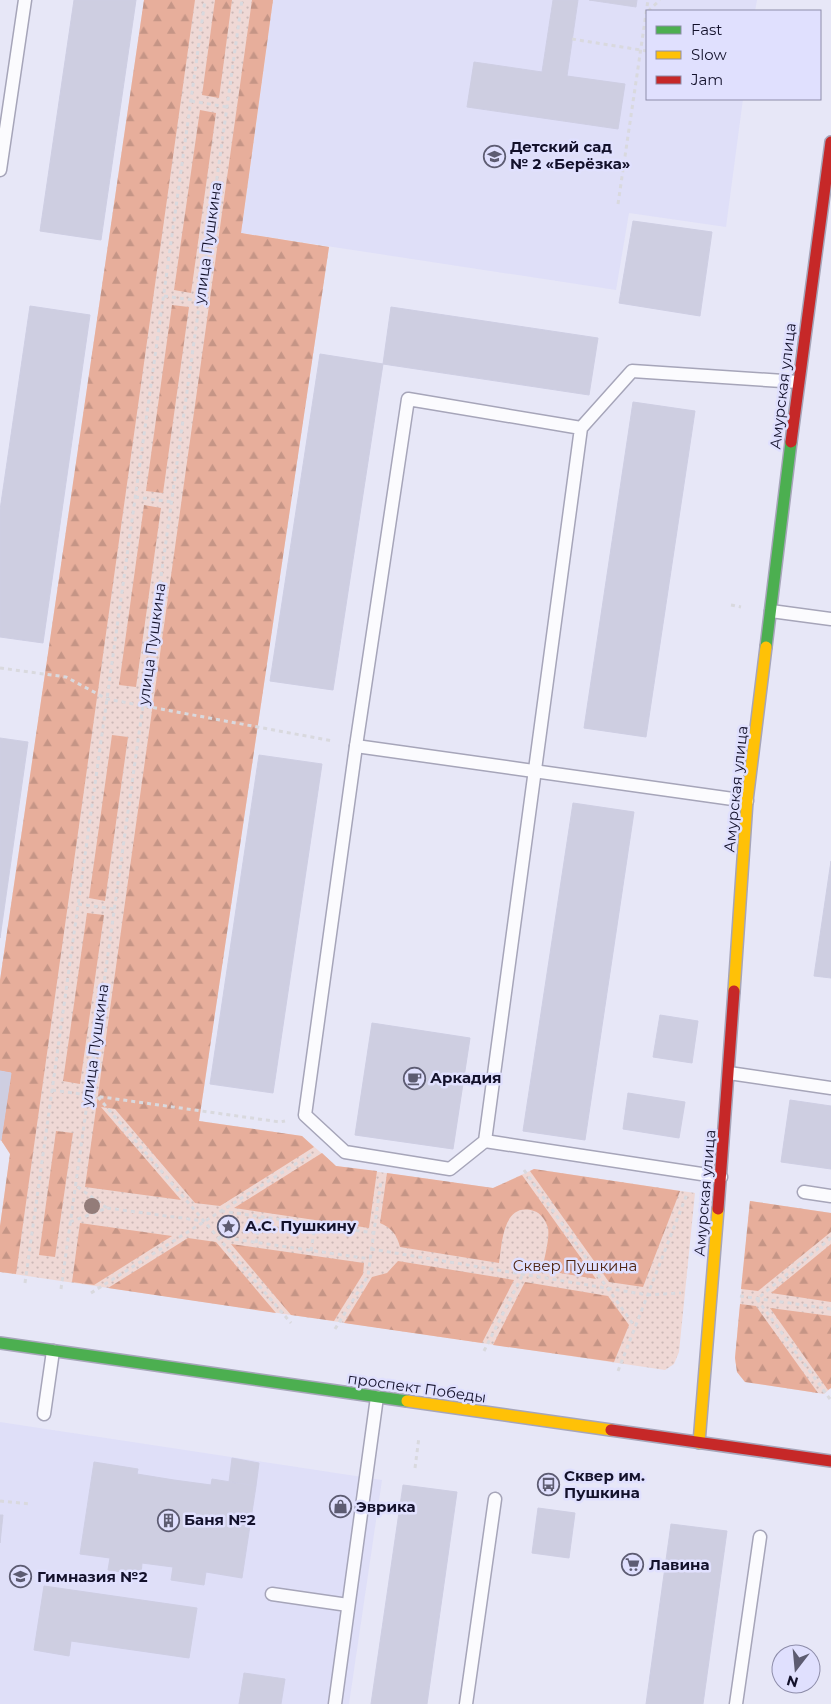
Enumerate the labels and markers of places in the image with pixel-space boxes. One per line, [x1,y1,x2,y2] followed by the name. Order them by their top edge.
[510,137,630,173] place label: Детский сад № 2 «Берёзка»
[482,144,506,168] school or university icon: Детский сад № 2 «Берёзка»
[402,1066,426,1090] cafe icon: Аркадия
[430,1068,502,1087] place label: Аркадия
[217,1214,241,1238] place icon: А.С. Пушкину
[245,1216,357,1235] place label: А.С. Пушкину
[564,1466,645,1502] place label: Сквер им. Пушкина
[536,1473,560,1497] bus stop icon: Сквер им. Пушкина
[328,1495,352,1519] shop icon: Эврика
[356,1497,416,1516] place label: Эврика
[156,1508,180,1532] building icon: Баня №2
[184,1510,256,1529] place label: Баня №2
[621,1553,645,1577] supermarket icon: Лавина
[649,1555,710,1574] place label: Лавина
[9,1565,33,1589] school or university icon: Гимназия №2
[37,1567,148,1586] place label: Гимназия №2

